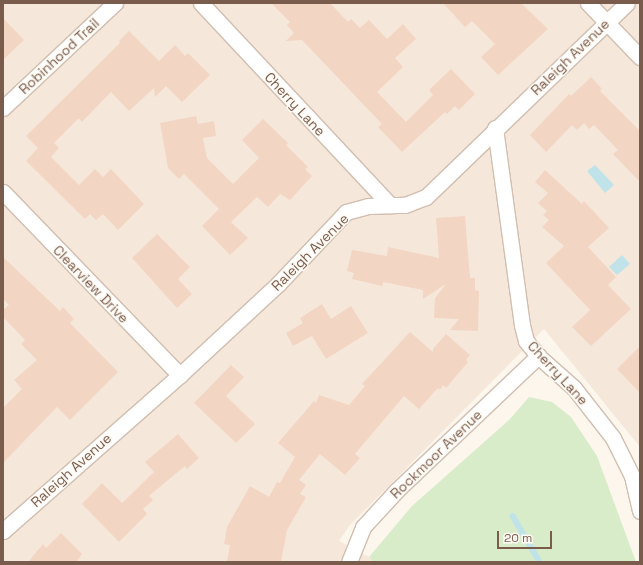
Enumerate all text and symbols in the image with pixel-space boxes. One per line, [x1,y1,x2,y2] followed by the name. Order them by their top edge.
[15,14,103,98] street label: Robinhood Trail
[527,15,613,99] street label: Raleigh Avenue
[261,69,329,139] street label: Cherry Lane
[268,210,352,294] street label: Raleigh Avenue
[50,242,132,326] street label: Clearview Drive
[524,338,592,408] street label: Cherry Lane
[387,406,485,502] street label: Rockmoor Avenue
[27,429,115,511] street label: Raleigh Avenue
[499,523,554,549] scale bar
[504,530,532,546] text: 20 m

